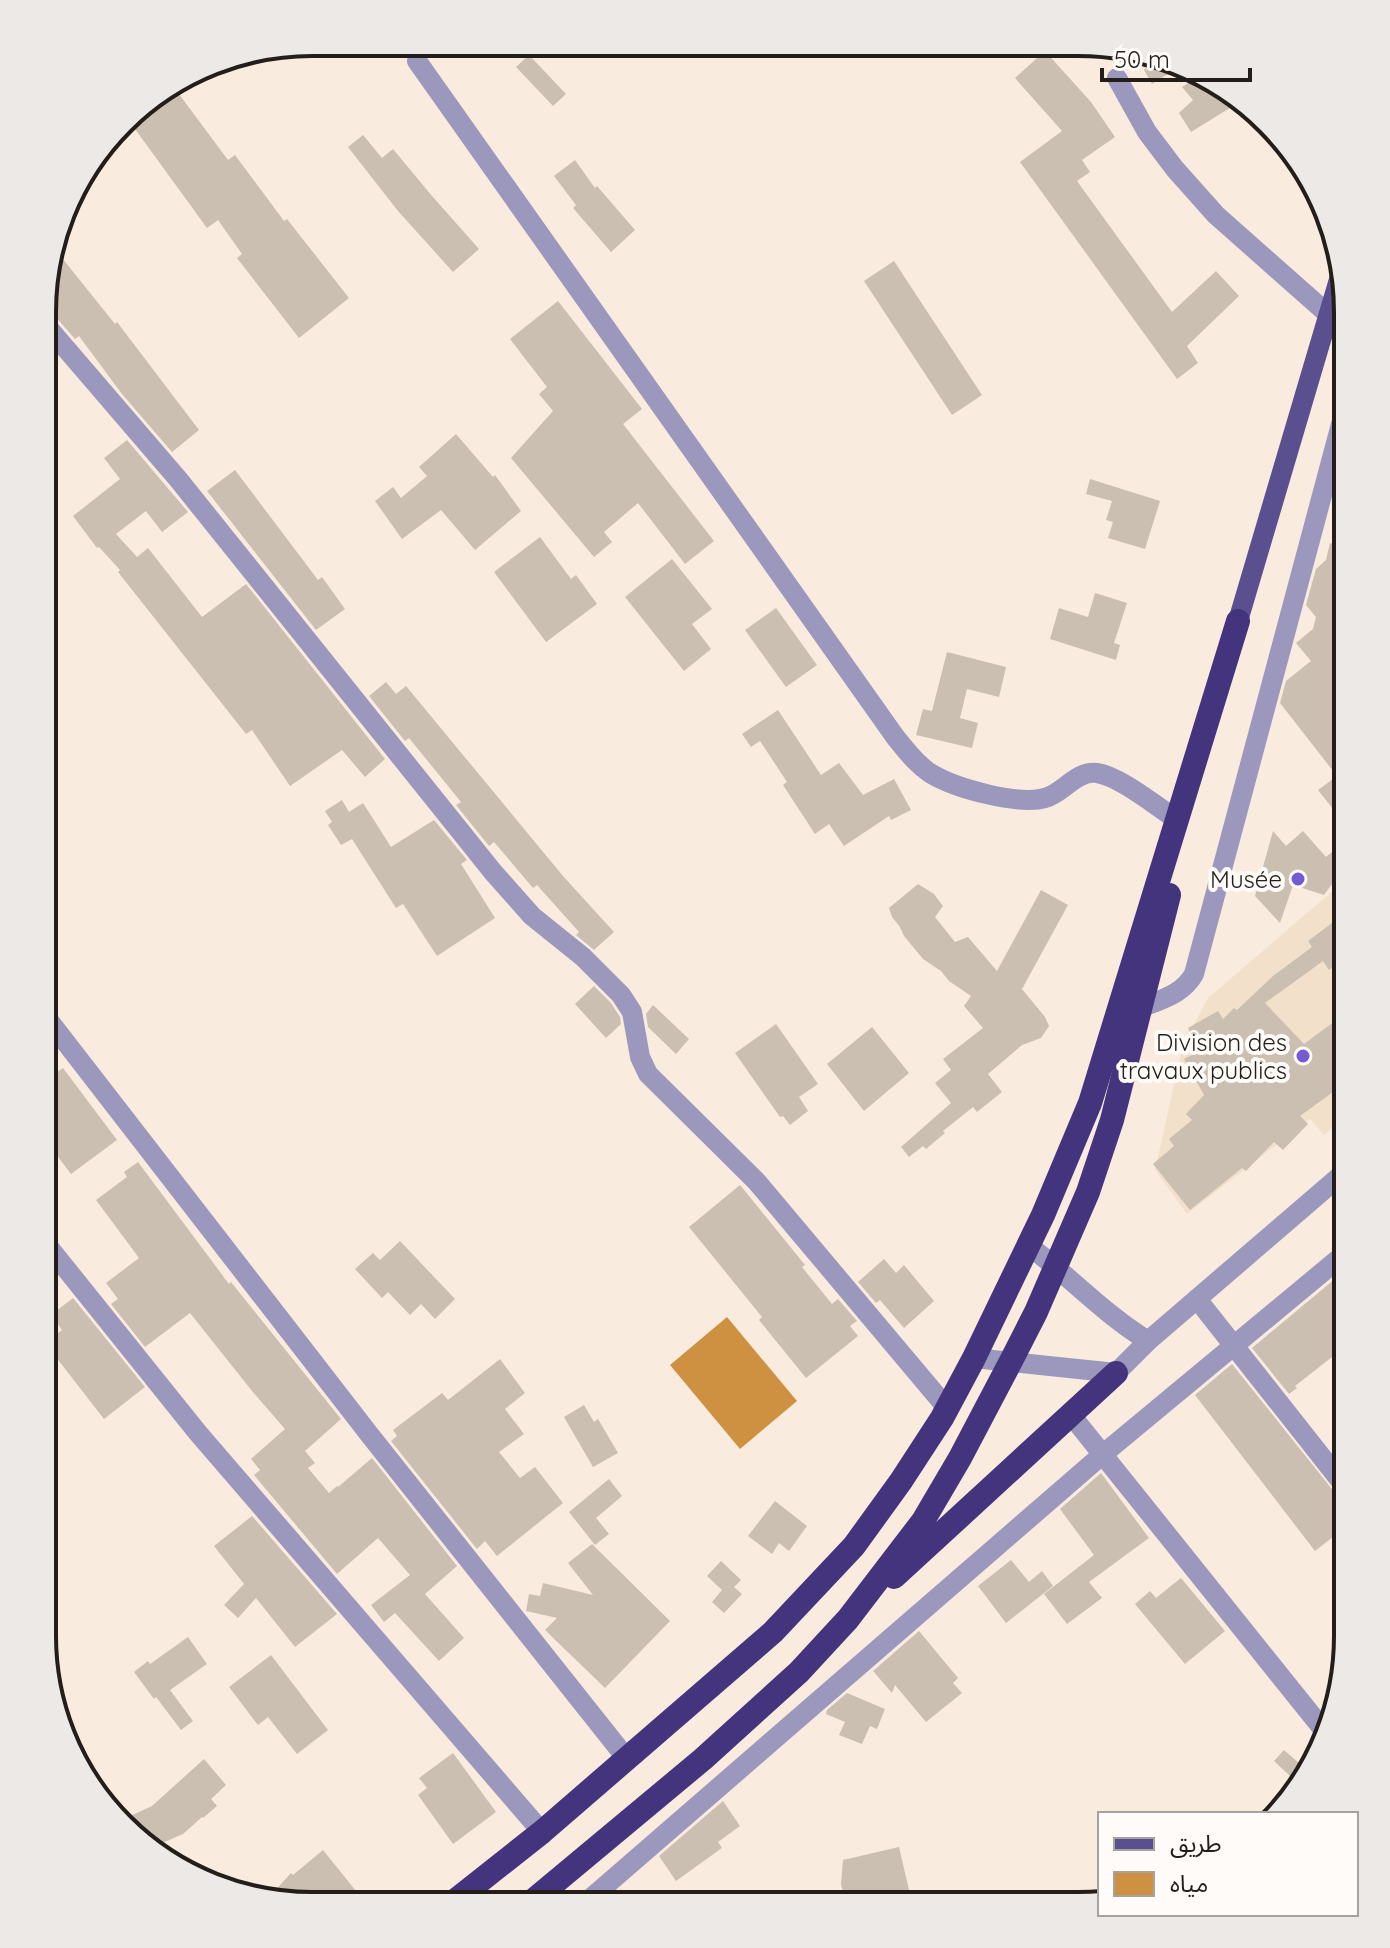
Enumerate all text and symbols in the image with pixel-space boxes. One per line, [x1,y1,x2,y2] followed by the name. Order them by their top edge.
[1102,32,1250,82] scale bar
[1114,44,1170,74] text: 50 m
[1210,864,1282,894] place label: Musée
[1289,870,1307,888] marker: Musée
[1120,1027,1287,1085] place label: Division des travaux publics
[1294,1047,1312,1065] marker: Division des travaux publics
[1098,1812,1358,1916] legend
[1170,1828,1222,1859] text: طريق
[1170,1868,1208,1898] text: مياه

